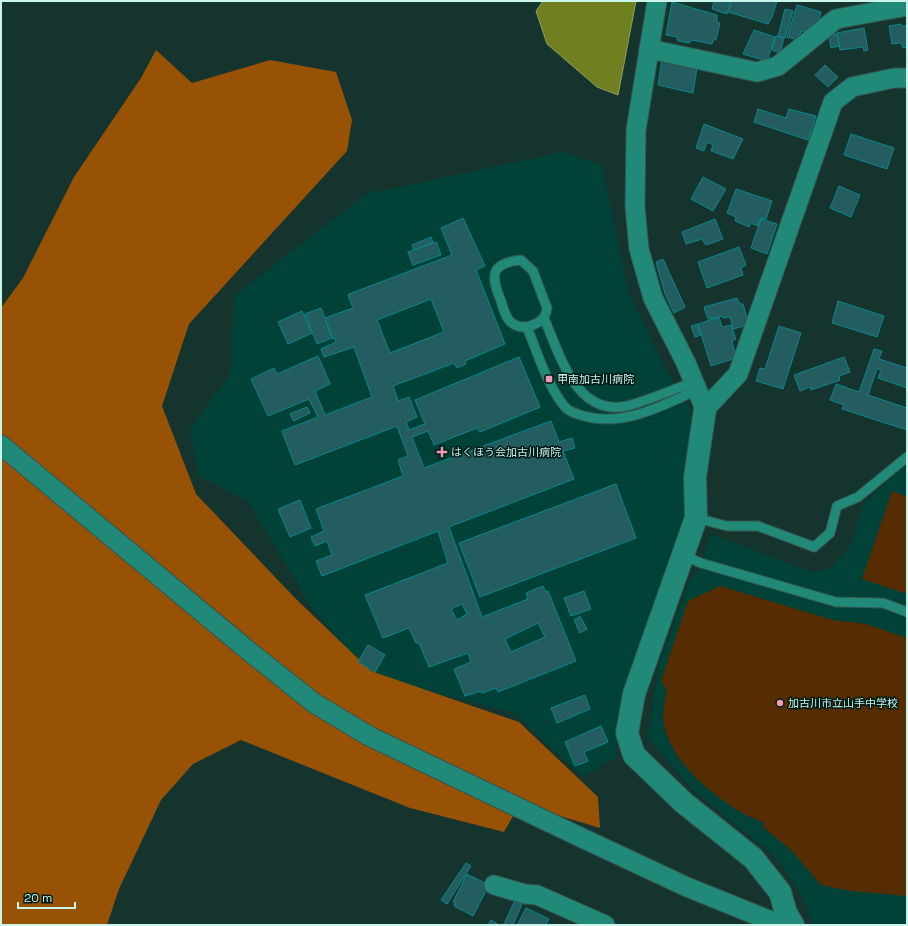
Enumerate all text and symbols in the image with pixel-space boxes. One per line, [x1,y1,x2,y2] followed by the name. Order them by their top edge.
[557,372,634,386] place label: 甲南加古川病院
[544,374,554,384] marker: 甲南加古川病院
[451,445,561,459] place label: はくほう会加古川病院
[436,446,448,458] marker: はくほう会加古川病院
[788,696,898,710] place label: 加古川市立山手中学校
[775,698,785,708] marker: 加古川市立山手中学校
[18,884,75,910] scale bar
[24,890,52,906] text: 20 m

